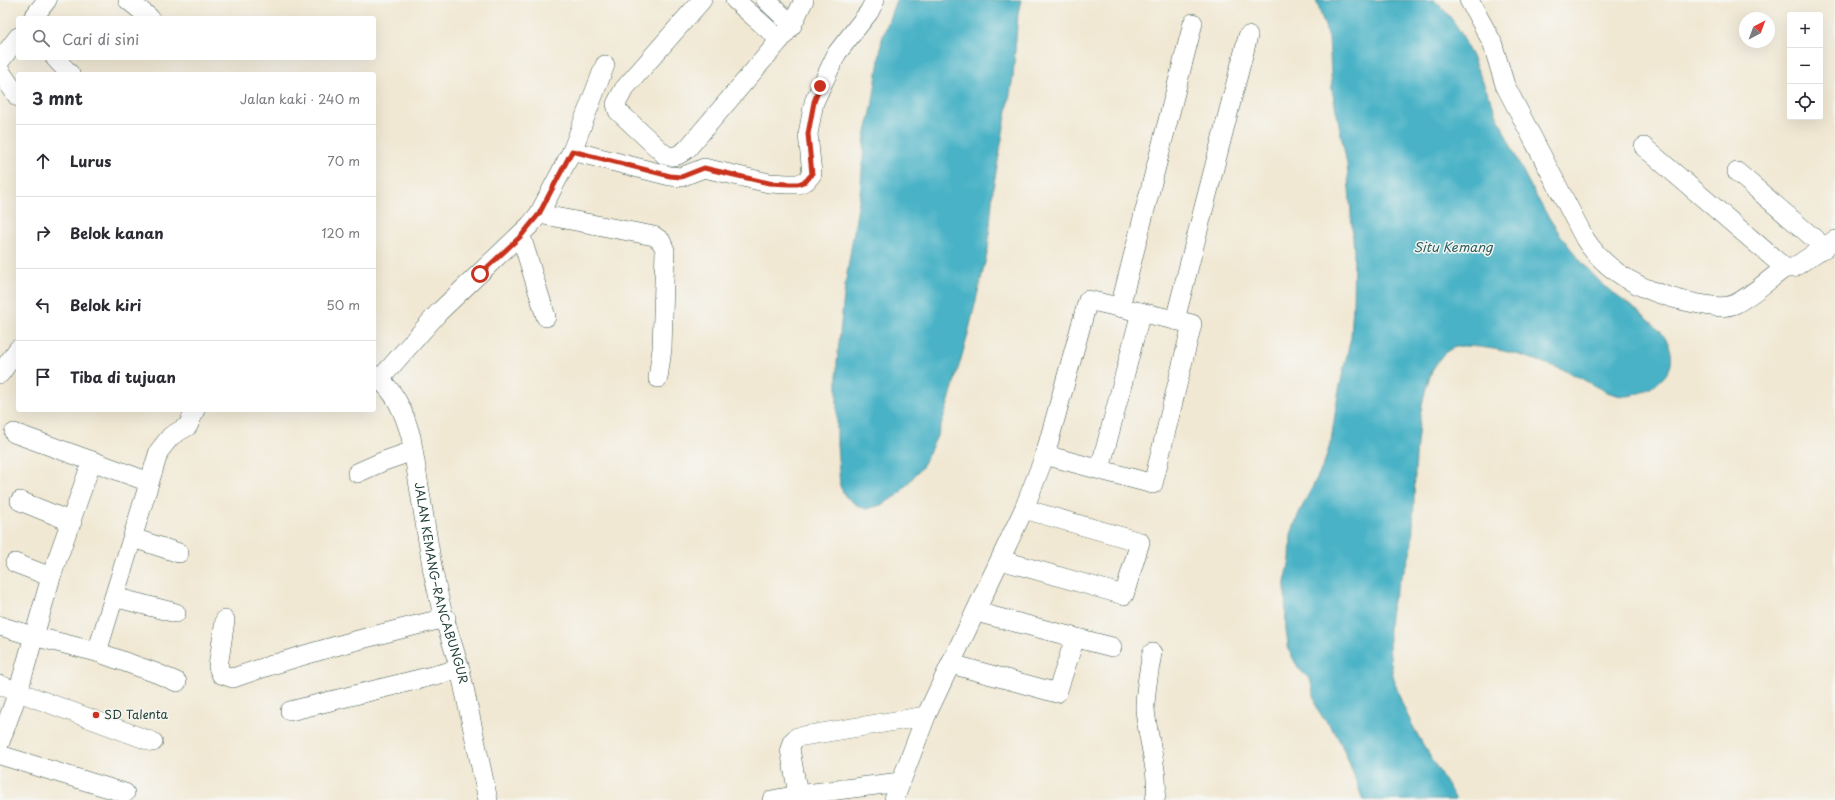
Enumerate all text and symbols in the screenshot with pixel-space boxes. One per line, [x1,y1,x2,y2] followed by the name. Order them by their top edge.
[1739,12,1775,48] north arrow
[1787,12,1823,120] map controls
[1787,12,1823,48] button: +
[16,16,376,60] search box
[30,27,52,49] icon: search
[62,27,139,50] text: Cari di sini
[1787,48,1823,84] button: −
[811,77,829,95] route end
[1787,84,1823,120] button: locate
[32,85,83,111] text: 3 mnt
[240,89,360,108] text: Jalan kaki · 240 m
[70,149,111,172] text: Lurus
[32,150,54,172] icon: ahead
[327,151,360,170] text: 70 m
[70,221,164,244] text: Belok kanan
[32,222,54,244] icon: right
[321,223,360,242] text: 120 m
[1413,237,1494,256] water label: Situ Kemang
[471,265,489,283] route start
[70,293,141,316] text: Belok kiri
[32,294,54,316] icon: left
[326,295,360,314] text: 50 m
[70,365,176,388] text: Tiba di tujuan
[32,366,54,388] icon: arrive
[410,481,473,686] street label: JALAN KEMANG–RANCABUNGUR
[104,705,169,723] place label: SD Talenta
[91,710,101,720] marker: SD Talenta

